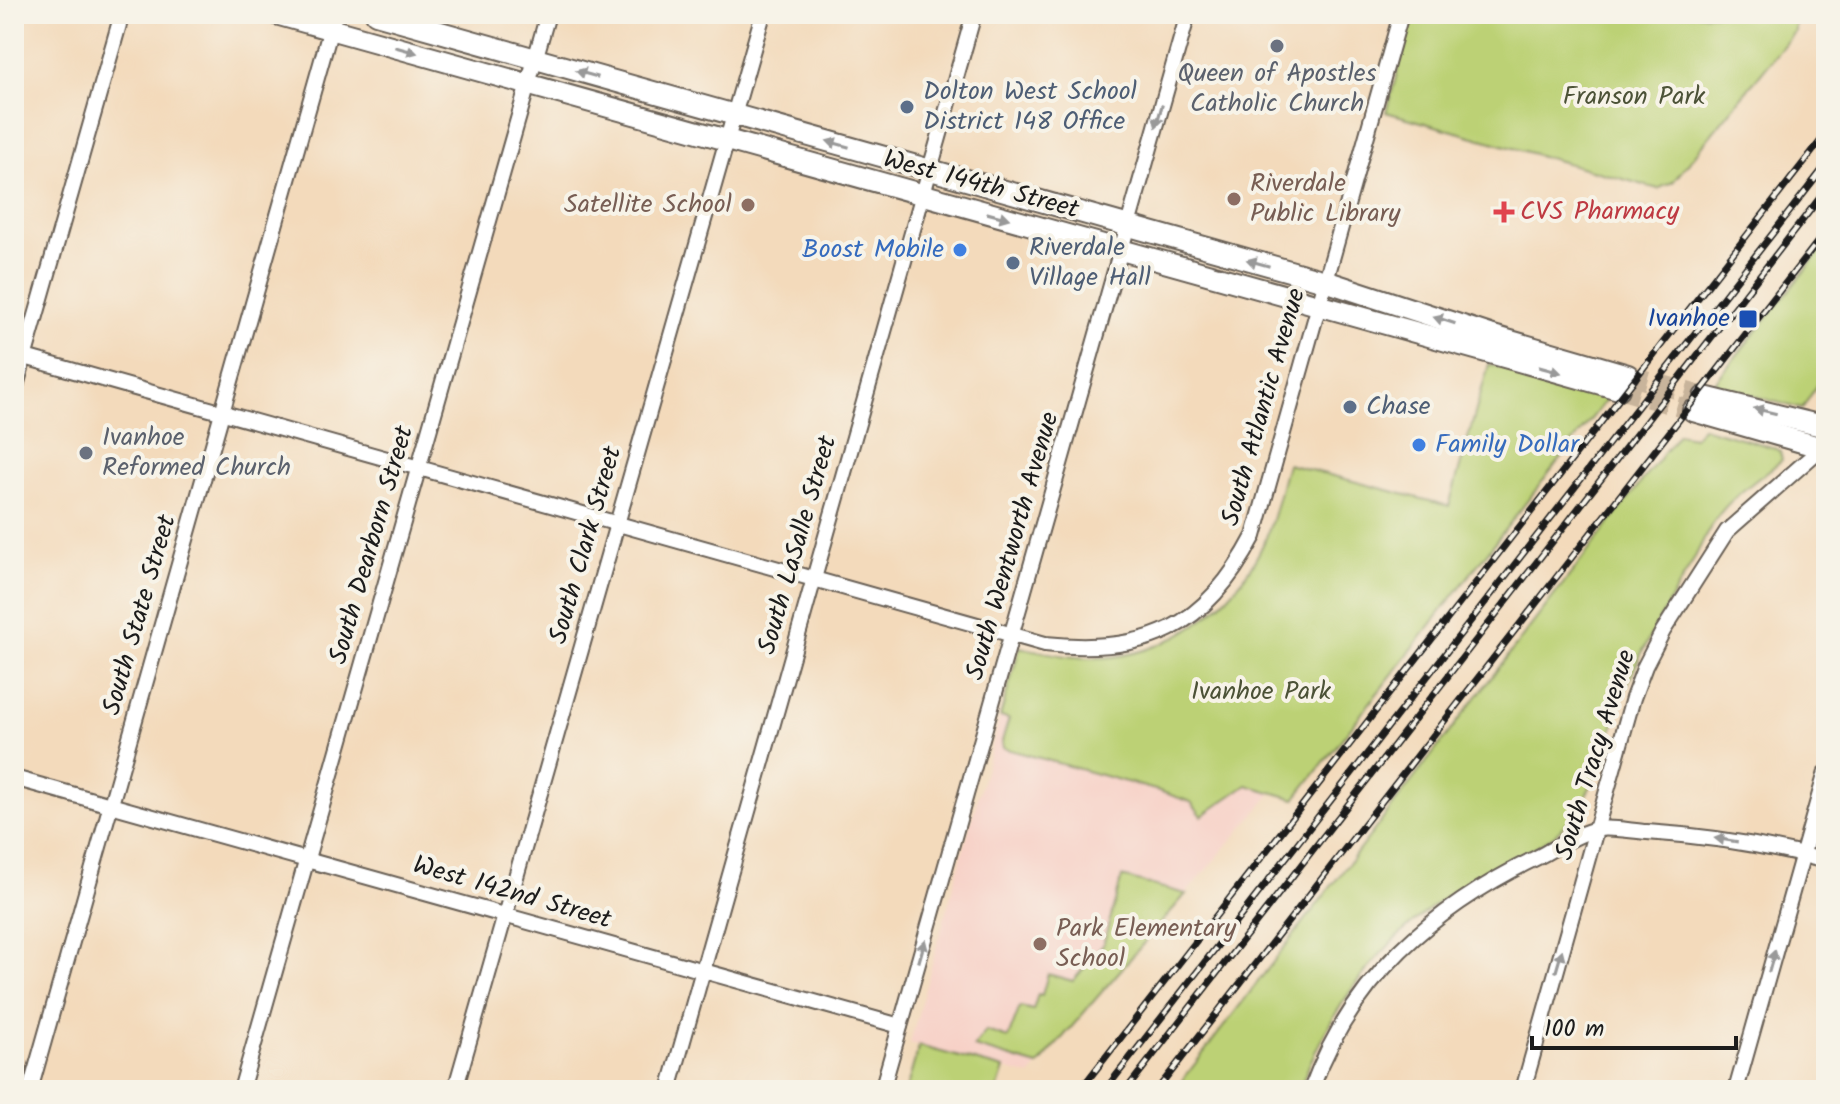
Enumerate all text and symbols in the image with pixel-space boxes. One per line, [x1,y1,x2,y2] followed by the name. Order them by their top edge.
[1268,37,1286,55] marker: Queen of Apostles Catholic Church
[393,45,418,57] one-way arrow
[1177,53,1377,125] place label: Queen of Apostles Catholic Church
[575,67,599,80] one-way arrow
[923,71,1137,143] place label: Dolton West School District 148 Office
[1563,76,1706,118] park label: Franson Park
[898,98,916,116] marker: Dolton West School District 148 Office
[1152,104,1165,128] one-way arrow
[825,138,850,150] one-way arrow
[879,139,1084,232] street label: West 144th Street
[1250,163,1401,235] place label: Riverdale Public Library
[564,184,732,226] place label: Satellite School
[1225,190,1243,208] marker: Riverdale Public Library
[1520,191,1680,233] place label: CVS Pharmacy
[739,196,757,214] marker: Satellite School
[1495,203,1513,221] marker: CVS Pharmacy
[985,211,1010,223] one-way arrow
[1029,227,1151,299] place label: Riverdale Village Hall
[802,229,944,271] place label: Boost Mobile
[951,241,969,259] marker: Boost Mobile
[1004,254,1022,272] marker: Riverdale Village Hall
[1245,256,1270,268] one-way arrow
[1210,283,1318,531] street label: South Atlantic Avenue
[1648,298,1730,340] place label: Ivanhoe
[1737,308,1759,330] marker: Ivanhoe
[1431,313,1455,326] one-way arrow
[1538,364,1562,377] one-way arrow
[1366,386,1431,428] place label: Chase
[1341,398,1359,416] marker: Chase
[1752,405,1777,417] one-way arrow
[955,407,1071,685] street label: South Wentworth Avenue
[102,417,291,489] place label: Ivanhoe Reformed Church
[318,420,426,669] street label: South Dearborn Street
[1435,424,1580,466] place label: Family Dollar
[747,430,850,659] street label: South LaSalle Street
[1410,436,1428,454] marker: Family Dollar
[538,440,635,649] street label: South Clark Street
[77,444,95,462] marker: Ivanhoe Reformed Church
[91,509,189,720] street label: South State Street
[1544,644,1648,865] street label: South Tracy Avenue
[1191,671,1332,713] park label: Ivanhoe Park
[1713,833,1738,846] one-way arrow
[408,845,617,942] street label: West 142nd Street
[1056,908,1237,980] place label: Park Elementary School
[1031,935,1049,953] marker: Park Elementary School
[916,939,928,964] one-way arrow
[1767,948,1779,973] one-way arrow
[1553,949,1566,973] one-way arrow
[1532,1000,1736,1050] scale bar
[1544,1010,1604,1049] text: 100 m

